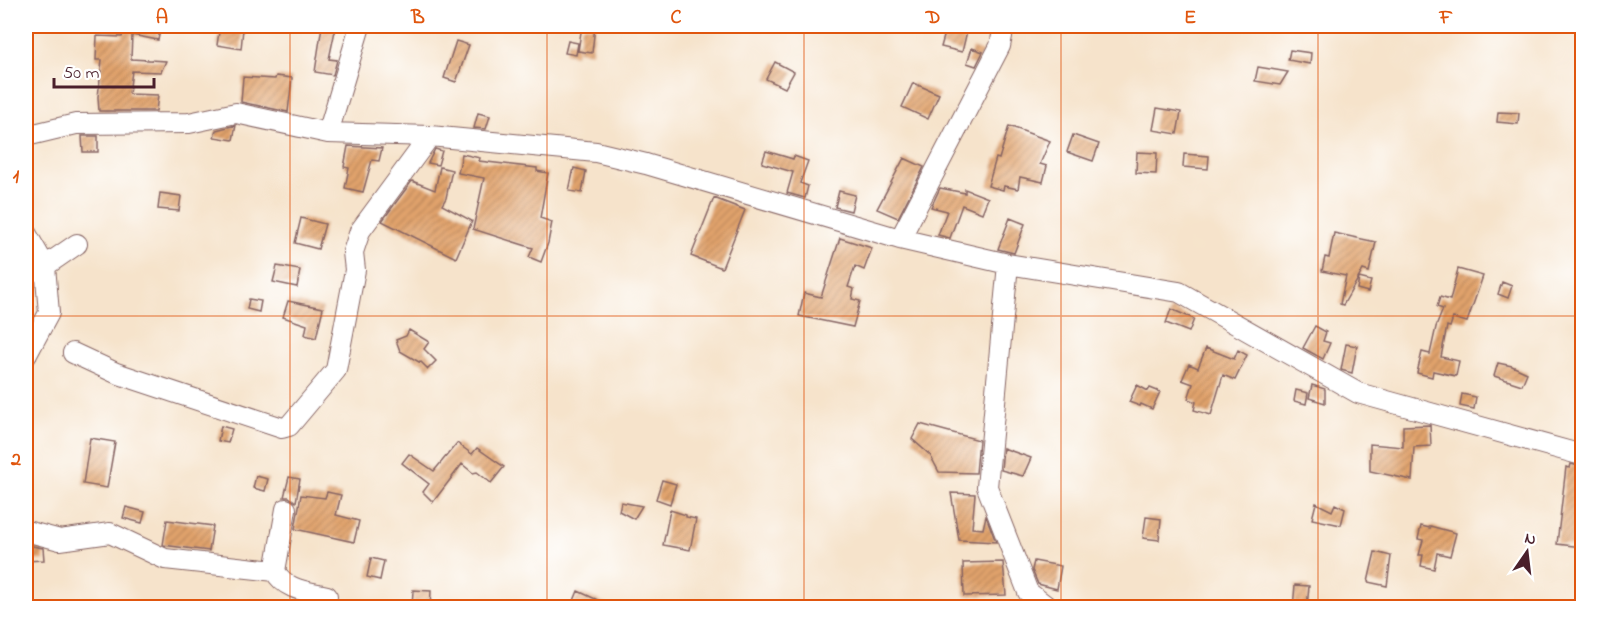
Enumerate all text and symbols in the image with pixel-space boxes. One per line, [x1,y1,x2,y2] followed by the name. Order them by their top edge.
[156,4,168,33] text: A
[410,4,425,33] text: B
[671,4,682,33] text: C
[925,4,940,33] text: D
[1184,4,1196,33] text: E
[1439,4,1453,33] text: F
[54,51,154,89] scale bar
[63,61,100,87] text: 50 m
[13,163,20,192] text: 1
[10,446,21,475] text: 2
[1497,522,1557,582] north arrow
[1522,526,1538,552] text: N

